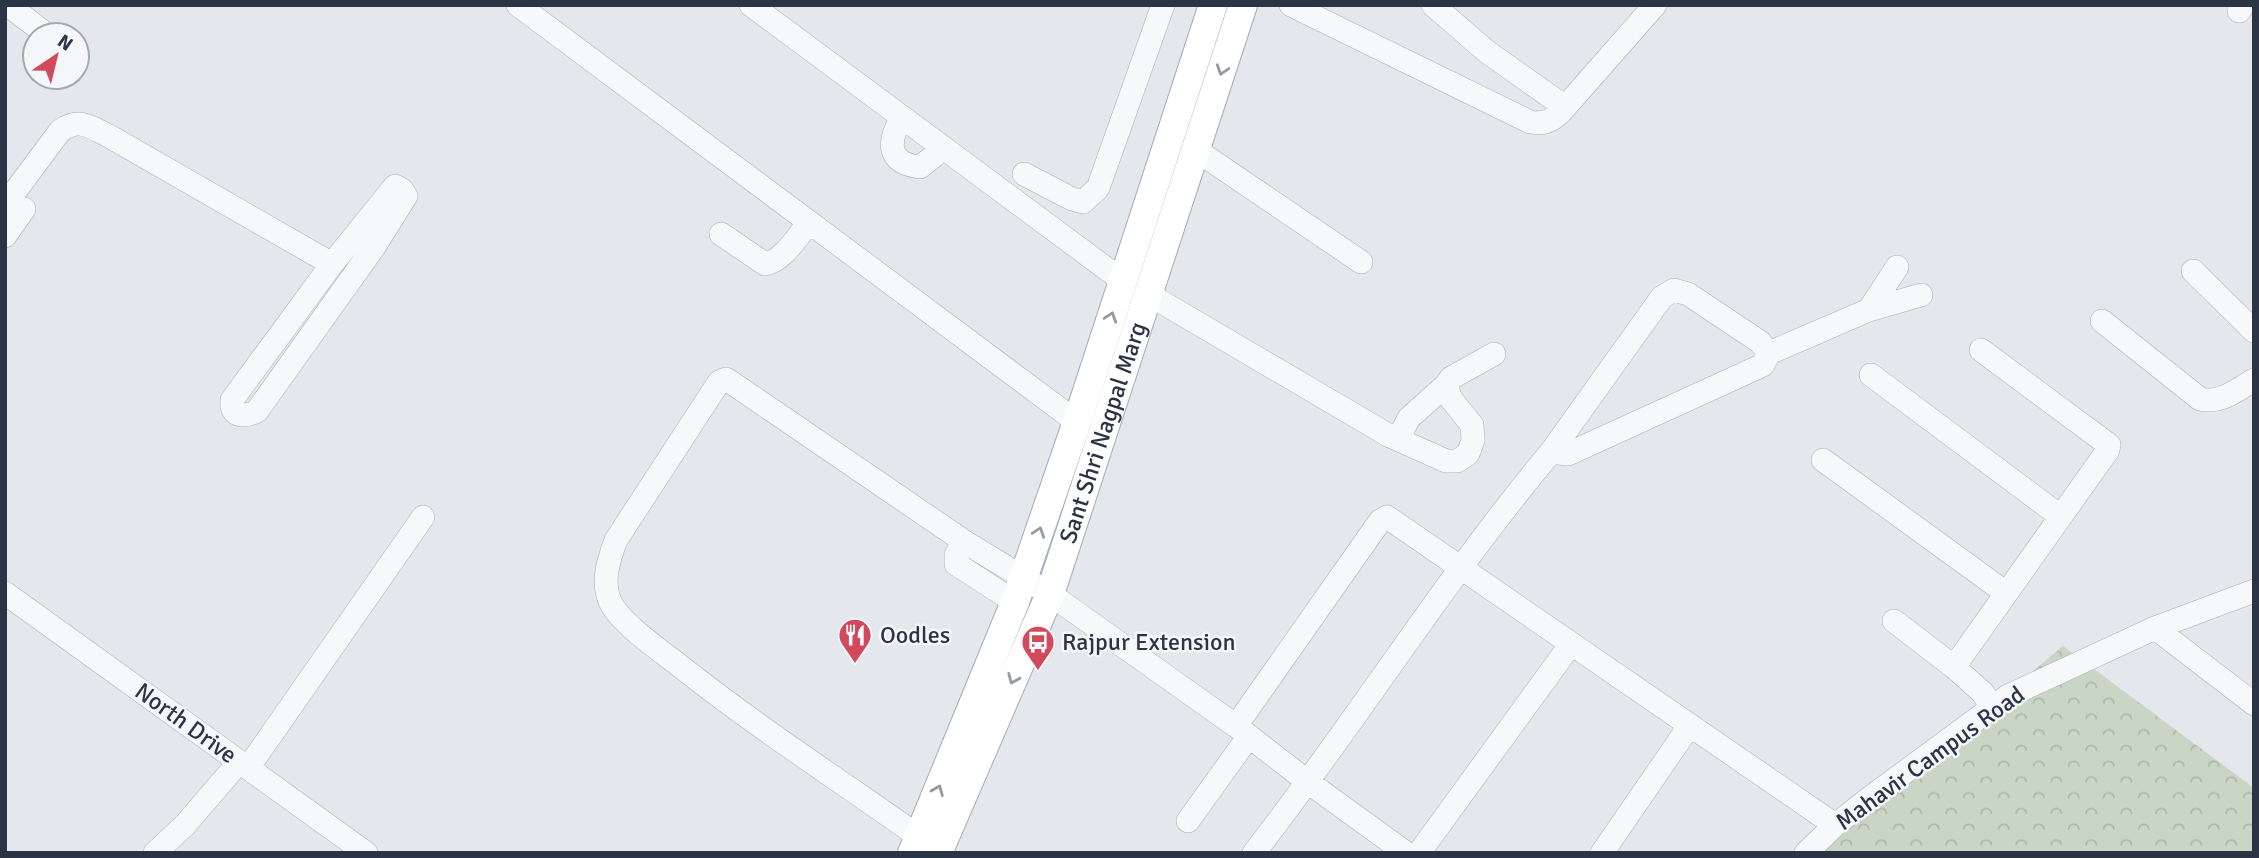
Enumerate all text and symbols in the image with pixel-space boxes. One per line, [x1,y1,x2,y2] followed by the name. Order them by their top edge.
[21,21,91,91] north arrow
[53,29,77,57] text: N
[1215,64,1230,76] one-way arrow
[1103,311,1117,323] one-way arrow
[1053,318,1153,547] street label: Sant Shri Nagpal Marg
[1031,527,1045,539] one-way arrow
[836,616,874,665] restaurant icon: Oodles
[880,620,950,650] place label: Oodles
[1019,623,1057,672] bus stop icon: Rajpur Extension
[1062,627,1236,657] place label: Rajpur Extension
[1007,672,1021,684] one-way arrow
[129,676,243,770] street label: North Drive
[1830,679,2030,837] street label: Mahavir Campus Road
[929,784,943,796] one-way arrow

